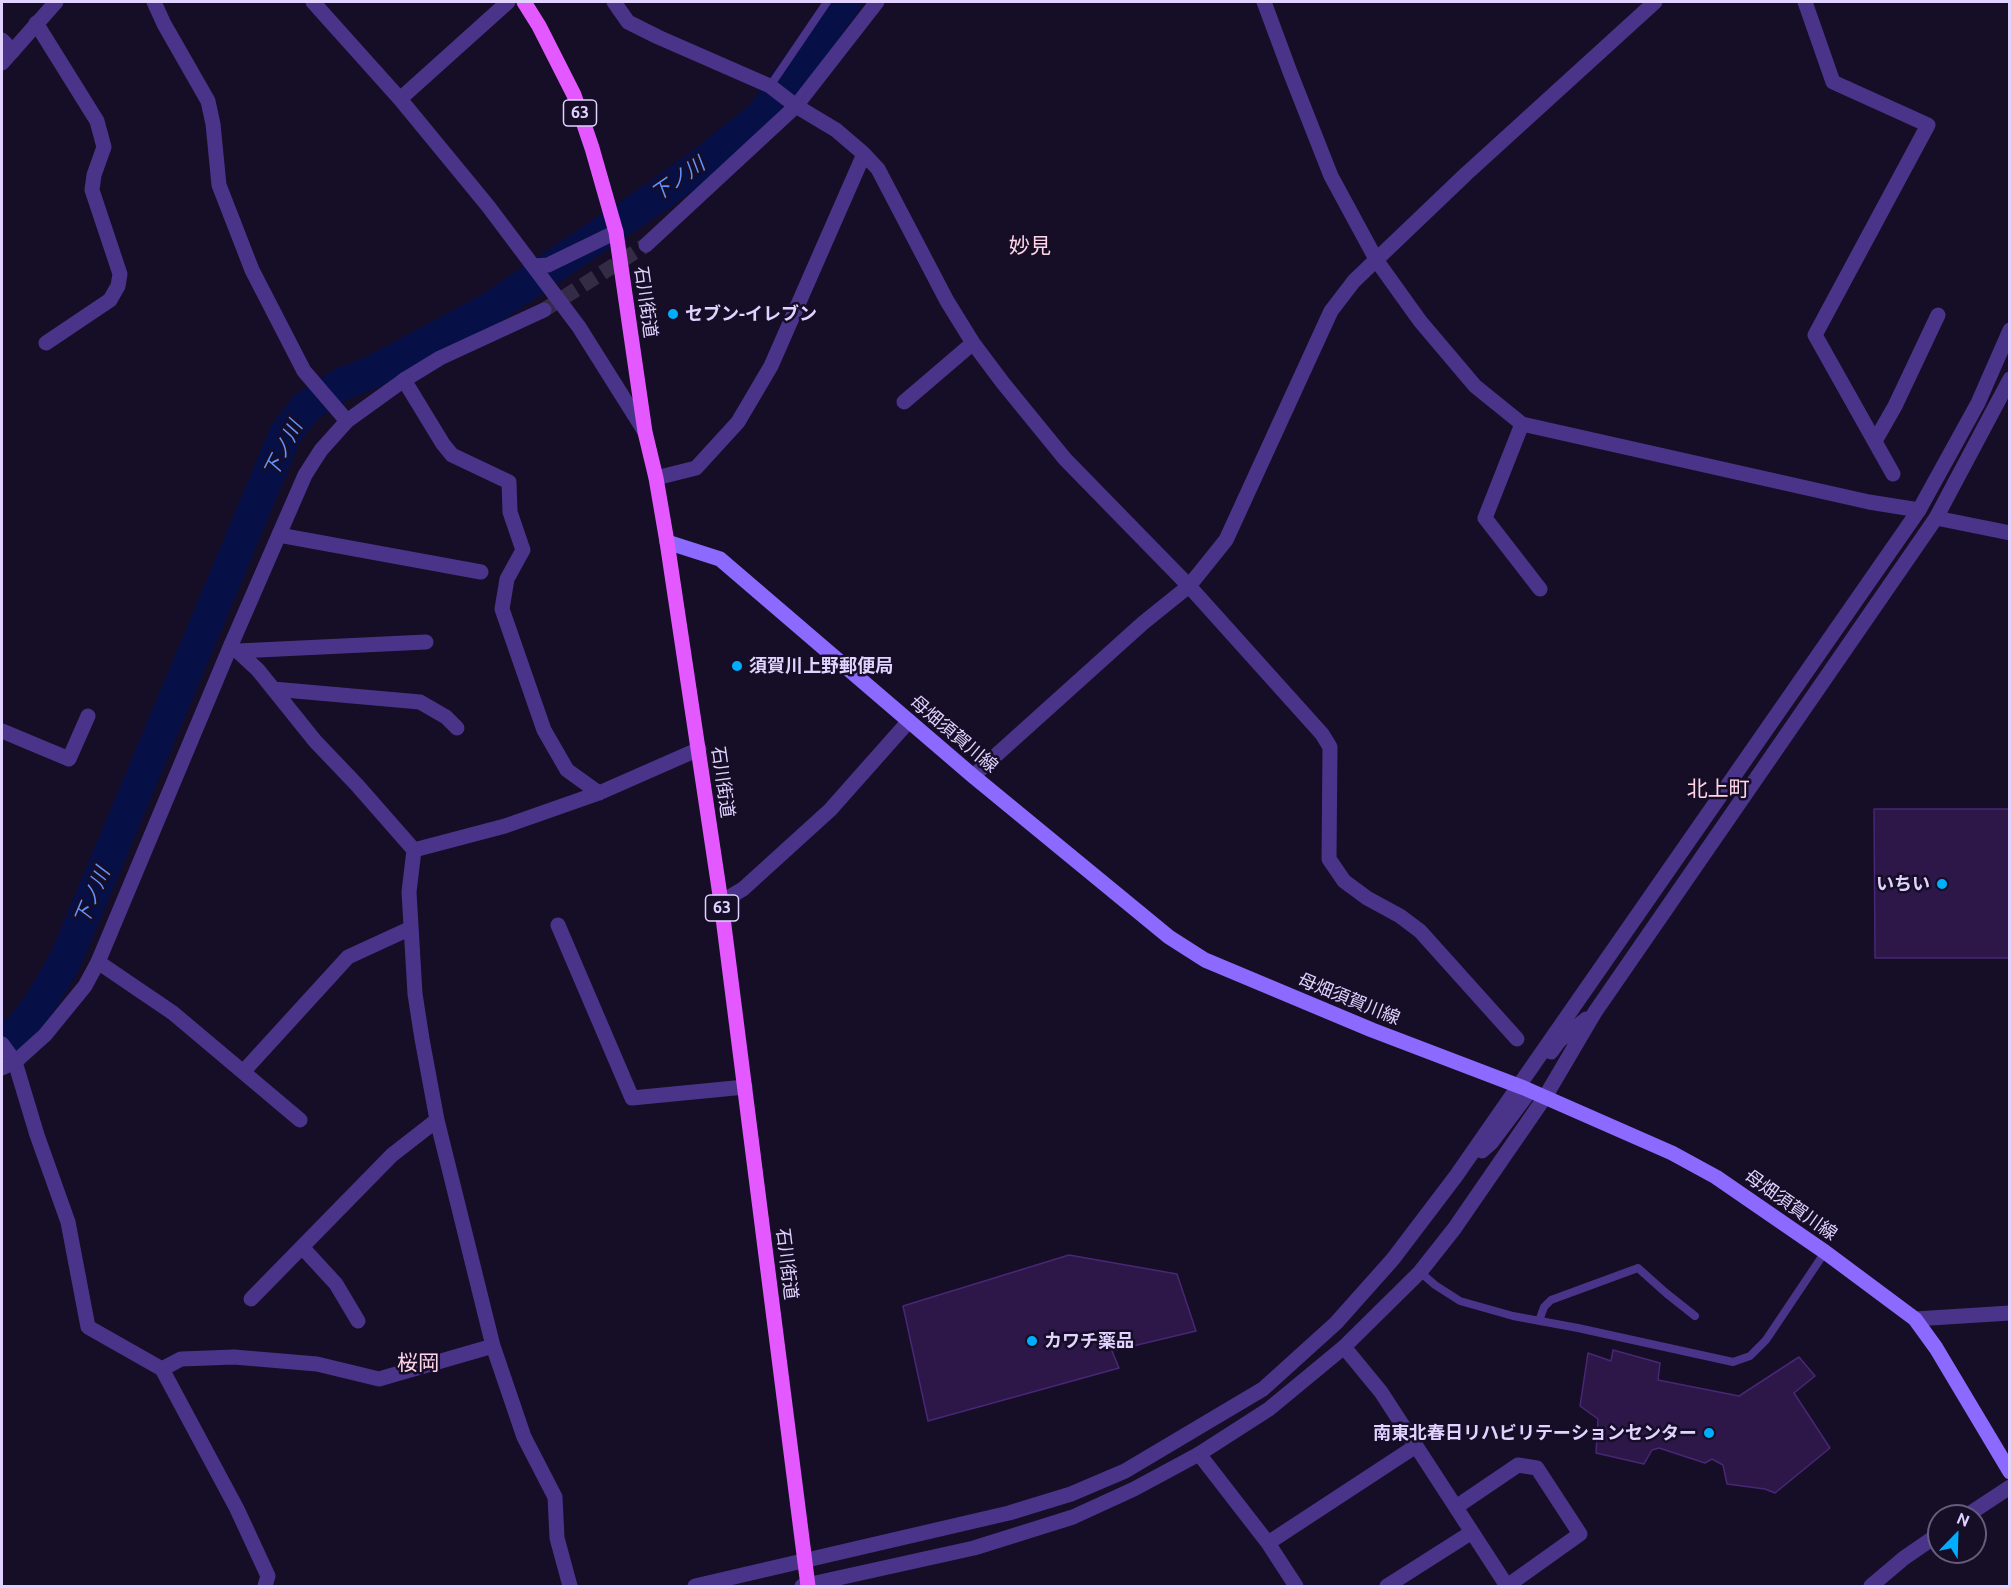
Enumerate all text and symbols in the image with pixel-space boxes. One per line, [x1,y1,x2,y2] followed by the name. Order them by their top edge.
[564,100,596,126] road number: 63
[647,152,709,206] water label: 下ノ川
[1009,233,1051,259] district label: 妙見
[630,265,662,339] street label: 石川街道
[685,303,817,325] place label: セブン-イレブン
[666,307,680,321] marker: セブン-イレブン
[259,417,307,481] water label: 下ノ川
[749,655,893,677] place label: 須賀川上野郵便局
[730,659,744,673] marker: 須賀川上野郵便局
[906,691,1002,777] street label: 母畑須賀川線
[707,745,739,819] street label: 石川街道
[1687,776,1749,802] district label: 北上町
[69,864,115,928] water label: 下ノ川
[1876,873,1930,895] place label: いちい
[1935,877,1949,891] marker: いちい
[706,895,738,921] road number: 63
[1295,969,1403,1029] street label: 母畑須賀川線
[1741,1165,1841,1245] street label: 母畑須賀川線
[772,1227,802,1301] street label: 石川街道
[1044,1330,1134,1352] place label: カワチ薬品
[1025,1334,1039,1348] marker: カワチ薬品
[397,1350,439,1376] district label: 桜岡
[1373,1422,1697,1444] place label: 南東北春日リハビリテーションセンター
[1702,1426,1716,1440] marker: 南東北春日リハビリテーションセンター
[1927,1504,1987,1564] north arrow
[1954,1509,1972,1530] text: N

